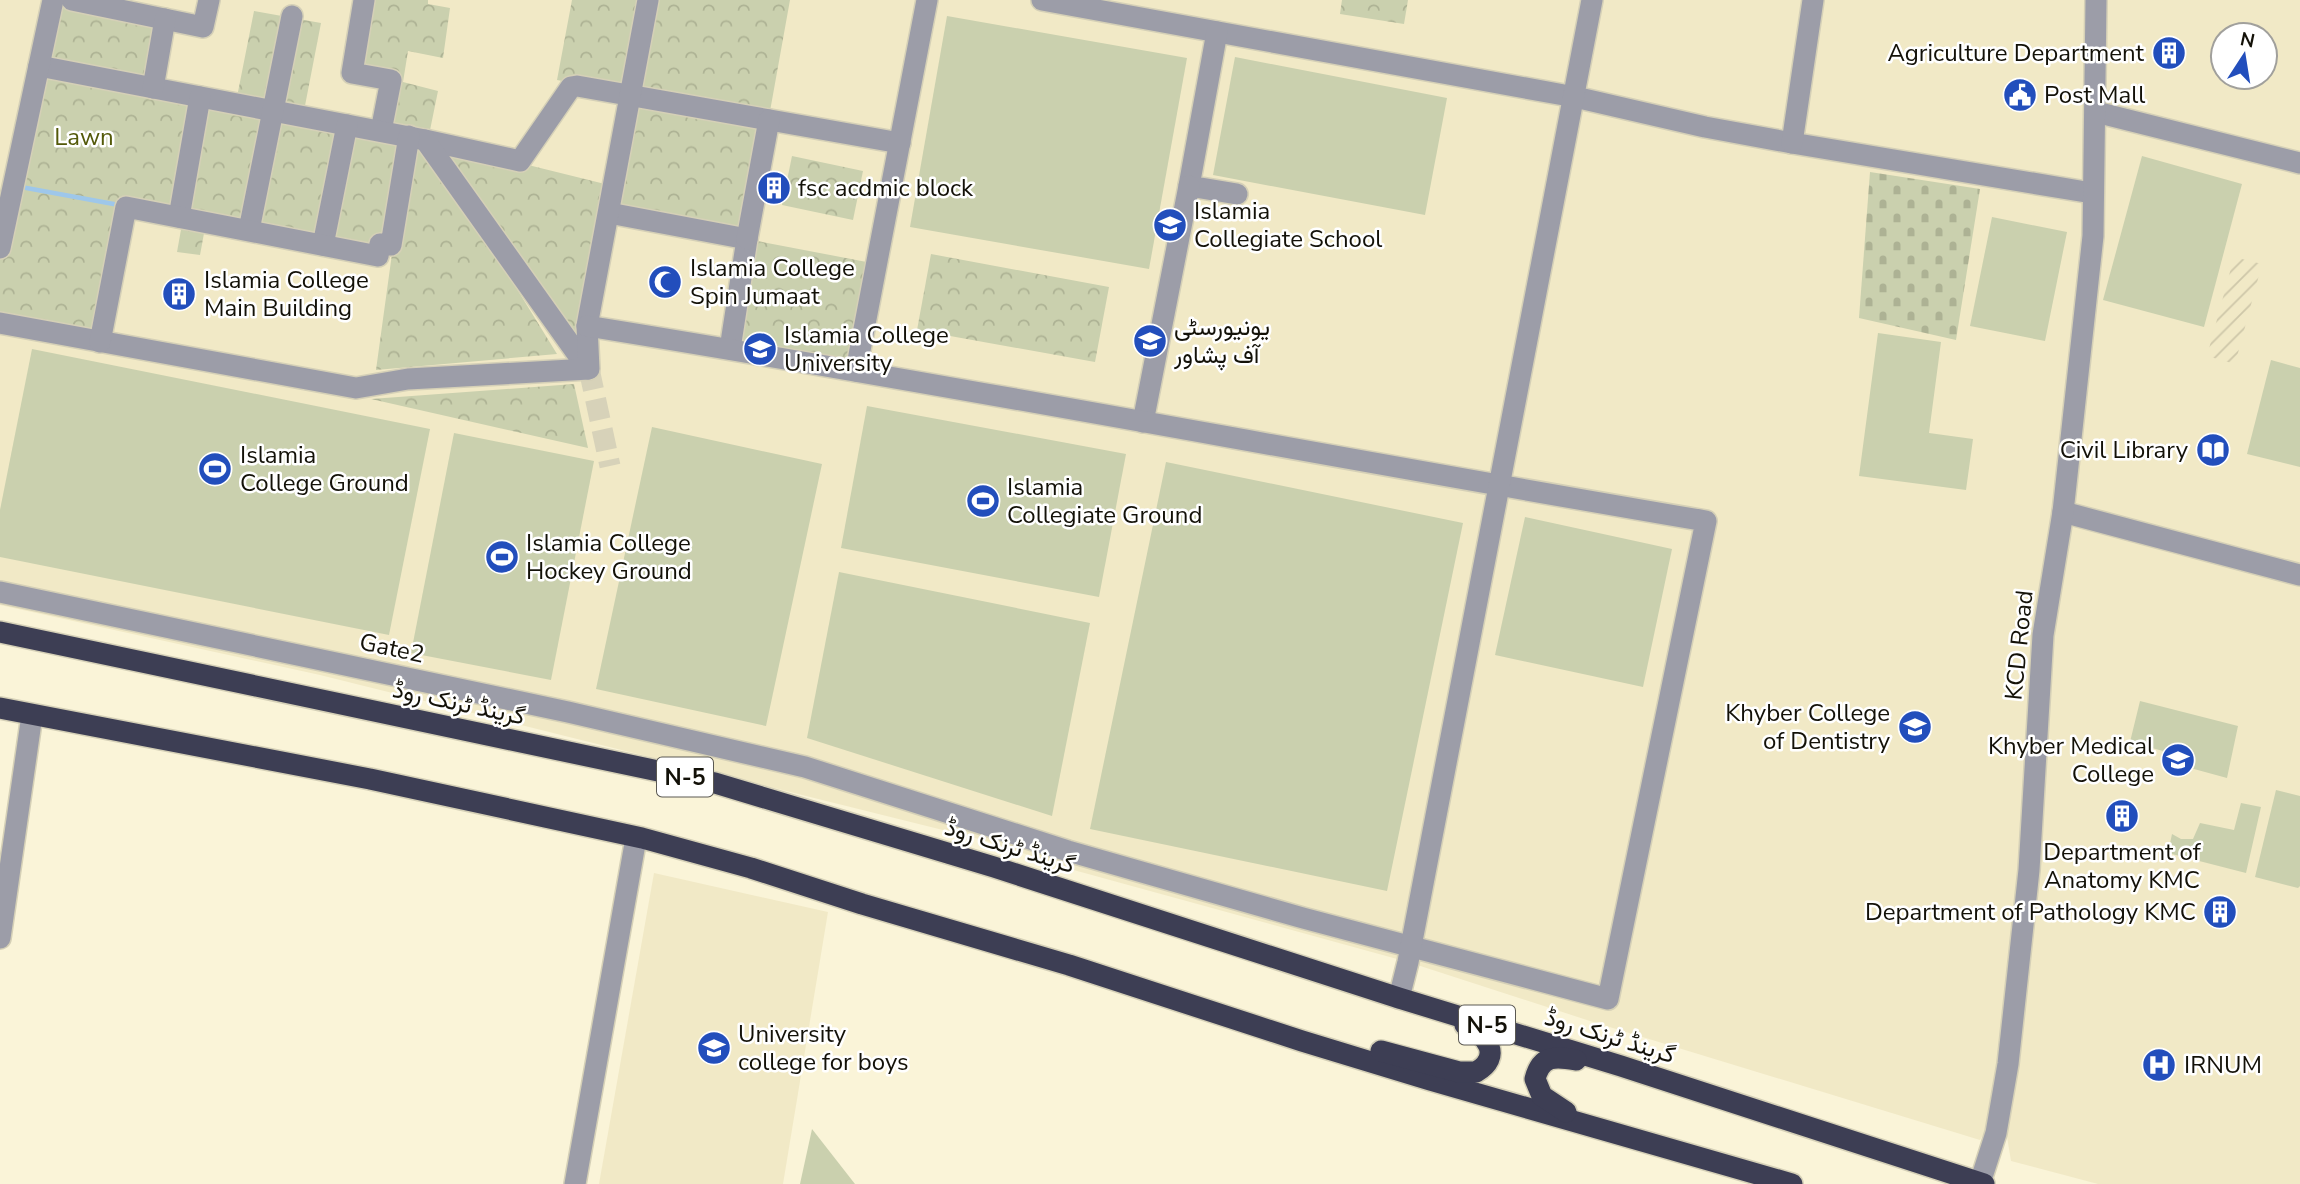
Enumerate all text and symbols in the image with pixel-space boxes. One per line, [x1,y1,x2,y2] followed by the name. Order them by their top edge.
[2209,21,2279,91] north arrow
[2238,26,2257,55] text: N
[2150,34,2188,72] building icon: Agriculture Department
[1887,37,2145,69] place label: Agriculture Department
[2001,76,2039,114] public building icon: Post Mall
[2044,79,2145,111] place label: Post Mall
[54,121,114,153] park label: Lawn
[755,169,793,207] building icon: fsc acdmic block
[798,172,974,204] place label: fsc acdmic block
[1194,195,1382,255] place label: Islamia Collegiate School
[1151,206,1189,244] school or university icon: Islamia Collegiate School
[690,252,855,312] place label: Islamia College Spin Jumaat
[646,263,684,301] mosque icon: Islamia College Spin Jumaat
[204,264,369,324] place label: Islamia College Main Building
[160,275,198,313] building icon: Islamia College Main Building
[1173,311,1270,371] place label: یونیورسٹی آف پشاور
[784,319,949,379] place label: Islamia College University
[1131,322,1169,360] school or university icon: یونیورسٹی آف پشاور
[741,330,779,368] school or university icon: Islamia College University
[2194,431,2232,469] library icon: Civil Library
[2060,434,2189,466] place label: Civil Library
[240,439,409,499] place label: Islamia College Ground
[196,450,234,488] sports icon: Islamia College Ground
[1007,471,1202,531] place label: Islamia Collegiate Ground
[964,482,1002,520] sports icon: Islamia Collegiate Ground
[526,527,692,587] place label: Islamia College Hockey Ground
[483,538,521,576] sports icon: Islamia College Hockey Ground
[1997,588,2041,702] street label: KCD Road
[357,626,427,670] street label: Gate2
[390,673,528,733] street label: گرینڈ ٹرنک روڈ
[1725,697,1891,757] place label: Khyber College of Dentistry
[1896,708,1934,746] school or university icon: Khyber College of Dentistry
[1988,730,2154,790] place label: Khyber Medical College
[2159,741,2197,779] school or university icon: Khyber Medical College
[657,758,713,796] road number: N-5
[2103,797,2141,835] building icon: Department of Anatomy KMC
[941,811,1079,881] street label: گرینڈ ٹرنک روڈ
[2043,836,2202,896] place label: Department of Anatomy KMC
[2201,893,2239,931] building icon: Department of Pathology KMC
[1865,896,2196,928] place label: Department of Pathology KMC
[1541,1001,1679,1071] street label: گرینڈ ٹرنک روڈ
[1459,1006,1515,1044] road number: N-5
[738,1018,909,1078] place label: University college for boys
[695,1029,733,1067] school or university icon: University college for boys
[2140,1046,2178,1084] hospital icon: IRNUM
[2184,1049,2262,1081] place label: IRNUM

